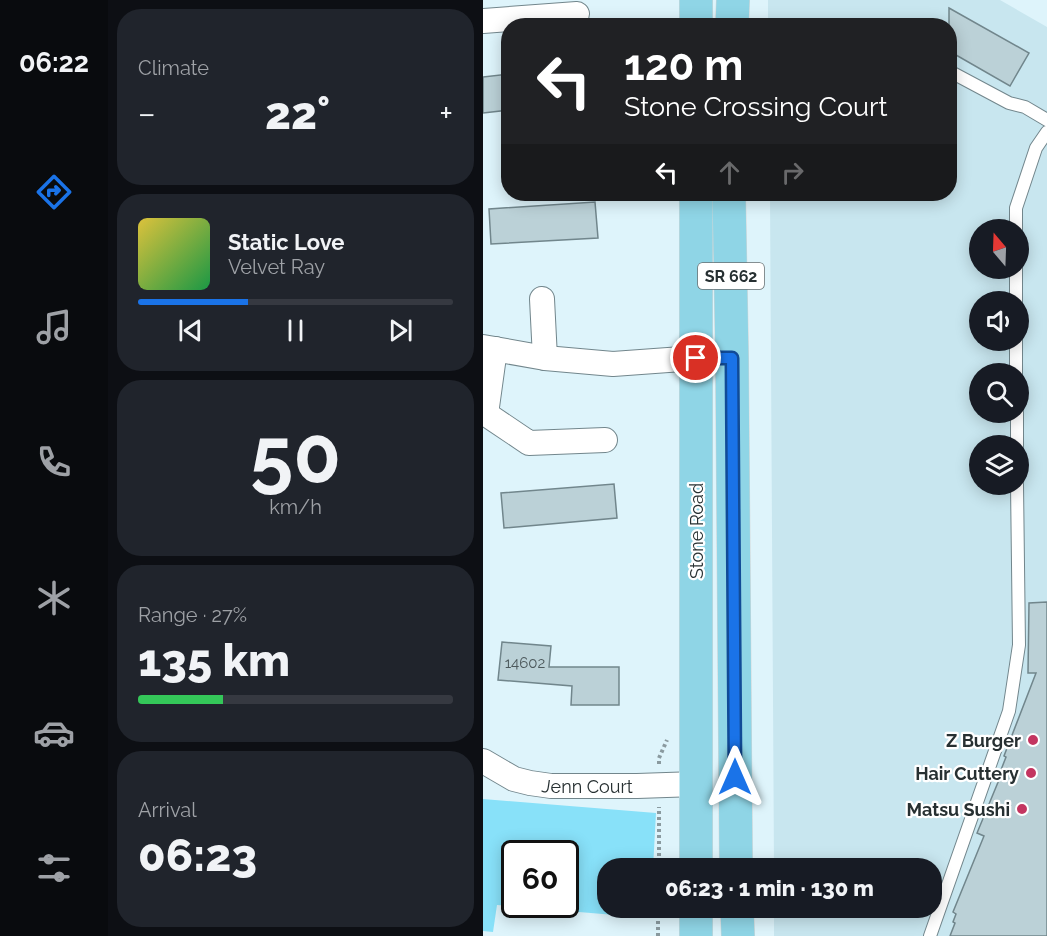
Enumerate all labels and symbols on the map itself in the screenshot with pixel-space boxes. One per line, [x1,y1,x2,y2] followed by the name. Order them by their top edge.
[969,219,1029,279] north arrow
[698,263,764,289] road number: SR 662
[670,332,721,383] pin
[686,483,707,579] street label: Stone Road
[505,654,546,672] house number: 14602
[946,730,1021,751] place label: Z Burger
[1026,733,1040,747] marker: Z Burger
[703,745,767,809] position arrow
[915,763,1019,784] place label: Hair Cuttery
[1024,766,1038,780] marker: Hair Cuttery
[541,774,633,797] street label: Jenn Court
[907,799,1010,820] place label: Matsu Sushi
[1015,802,1029,816] marker: Matsu Sushi
[501,840,579,918] speed limit sign: 60

